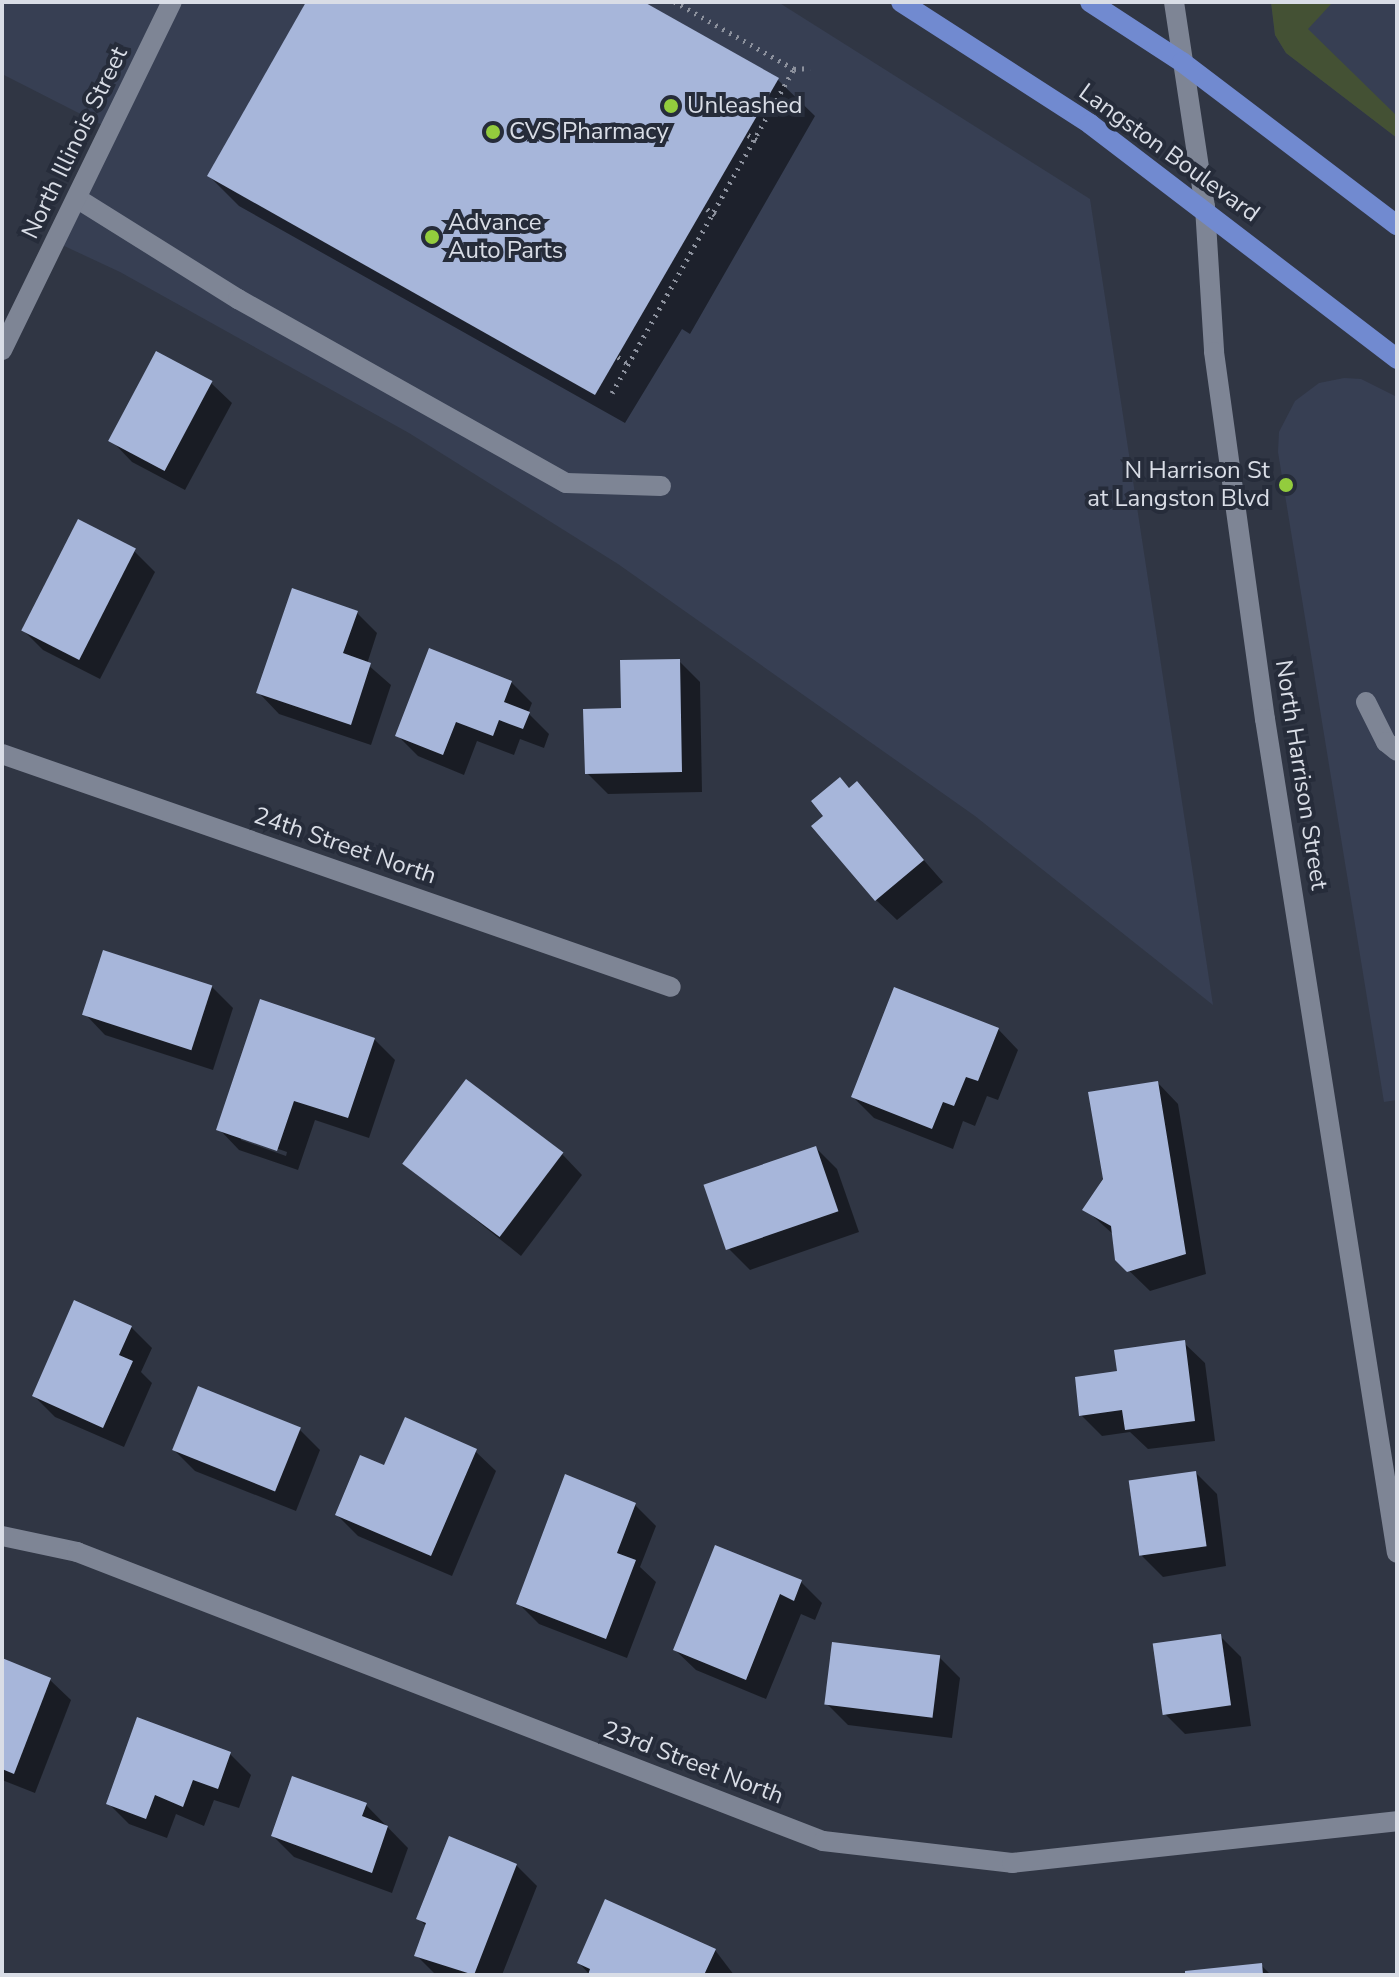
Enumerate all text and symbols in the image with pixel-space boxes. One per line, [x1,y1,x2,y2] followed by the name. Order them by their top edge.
[16,42,134,244] street label: North Illinois Street
[1073,78,1265,228] street label: Langston Boulevard
[687,92,803,120] place label: Unleashed
[662,97,680,115] marker: Unleashed
[509,118,669,146] place label: CVS Pharmacy
[484,123,502,141] marker: CVS Pharmacy
[448,209,563,265] place label: Advance Auto Parts
[423,228,441,246] marker: Advance Auto Parts
[1087,457,1270,513] place label: N Harrison St at Langston Blvd
[1277,476,1295,494] marker: N Harrison St at Langston Blvd
[1269,658,1333,892] street label: North Harrison Street
[250,801,440,891] street label: 24th Street North
[598,1715,788,1811] street label: 23rd Street North

